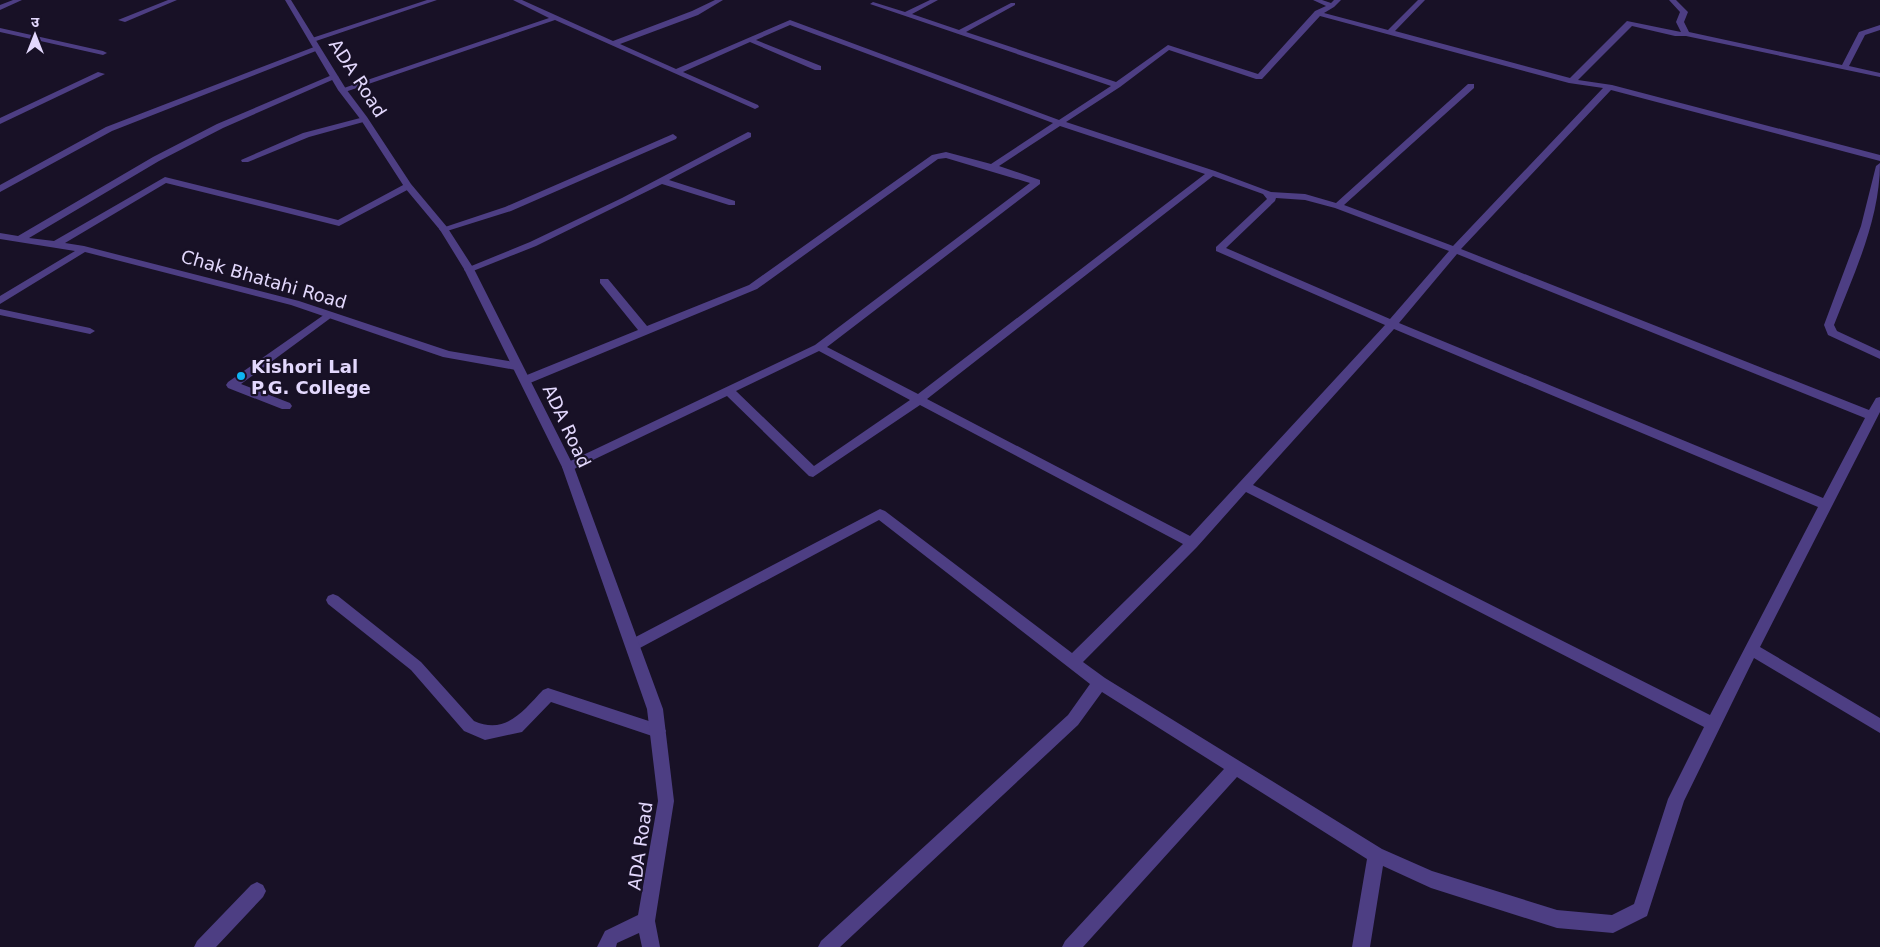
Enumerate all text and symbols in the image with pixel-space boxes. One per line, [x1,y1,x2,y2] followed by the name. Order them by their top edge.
[10,10,60,60] north arrow
[31,14,40,30] text: उ
[325,35,391,121] street label: ADA Road
[179,245,349,313] street label: Chak Bhatahi Road
[251,356,371,398] place label: Kishori Lal P.G. College
[235,370,247,382] marker: Kishori Lal P.G. College
[539,381,595,471] street label: ADA Road
[623,800,657,892] street label: ADA Road

